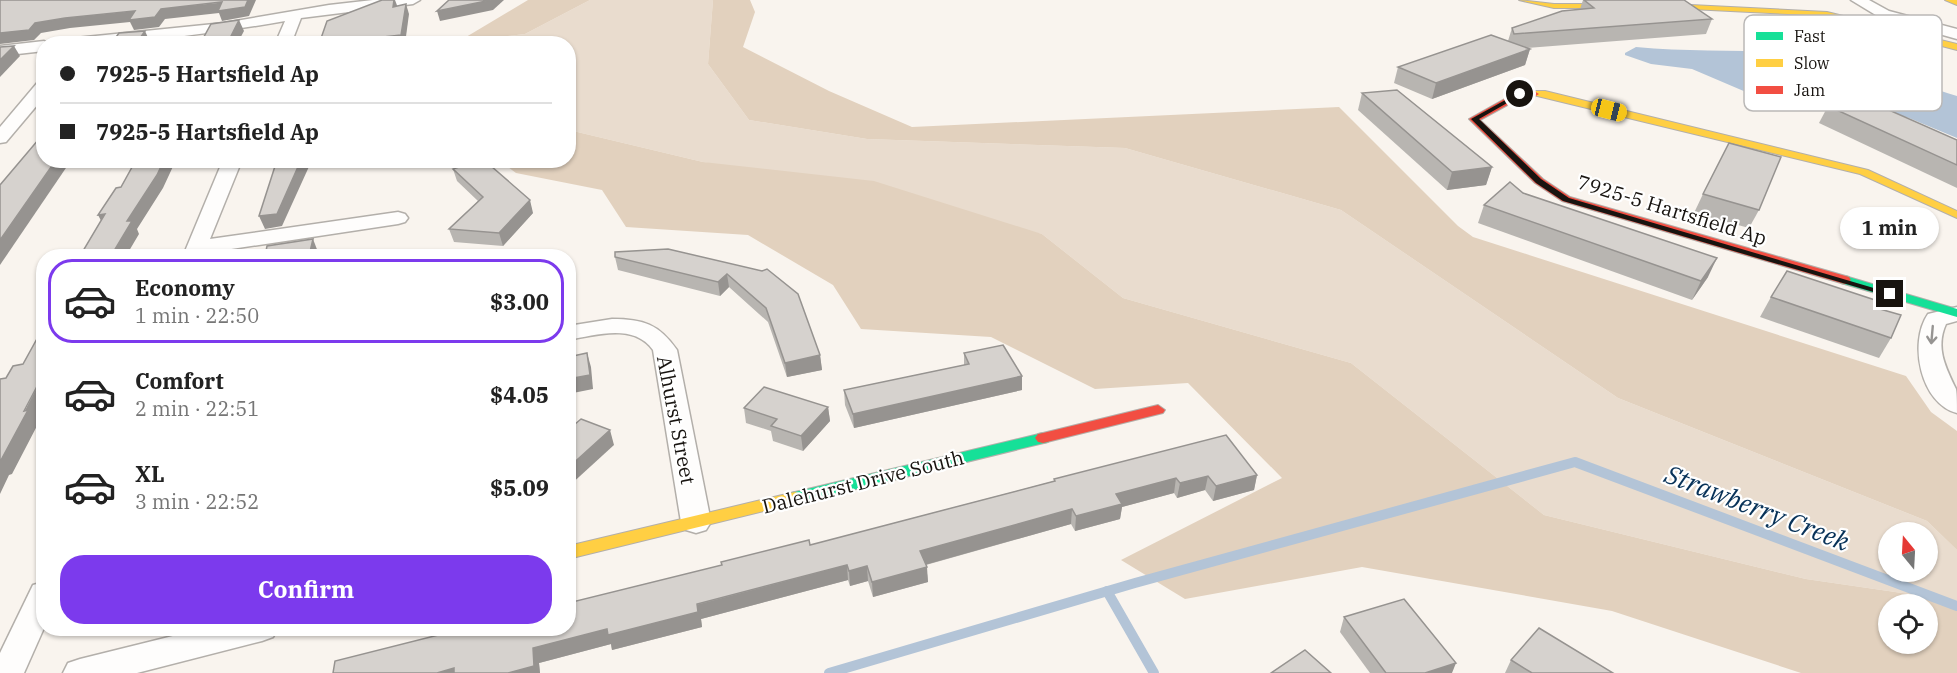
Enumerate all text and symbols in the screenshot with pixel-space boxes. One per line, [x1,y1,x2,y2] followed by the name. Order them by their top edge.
[1744,15,1942,111] legend
[1794,26,1826,46] text: Fast
[1794,53,1830,73] text: Slow
[96,59,319,88] text: 7925-5 Hartsfield Ap
[1506,80,1533,107] route start
[1794,80,1825,100] text: Jam
[1589,97,1629,123] car
[96,117,319,146] text: 7925-5 Hartsfield Ap
[1574,168,1770,251] street label: 7925-5 Hartsfield Ap
[1840,207,1940,249] callout: 1 min
[1862,214,1918,241] text: 1 min
[135,273,235,302] text: Economy
[63,274,117,328] icon: car
[1876,280,1903,307] route end
[490,287,549,316] text: $3.00
[135,302,259,329] text: 1 min · 22:50
[1926,325,1937,344] one-way arrow
[651,353,702,487] street label: Alhurst Street
[135,366,224,395] text: Comfort
[63,367,117,421] icon: car
[490,380,549,409] text: $4.05
[135,395,259,422] text: 2 min · 22:51
[759,443,967,520] street label: Dalehurst Drive South
[1659,456,1855,558] water label: Strawberry Creek
[135,459,165,488] text: XL
[63,460,117,514] icon: car
[490,473,549,502] text: $5.09
[135,488,259,515] text: 3 min · 22:52
[1878,522,1938,582] north arrow
[1878,522,1938,654] map controls
[60,555,552,624] button: Confirm
[1878,594,1938,654] button: locate

